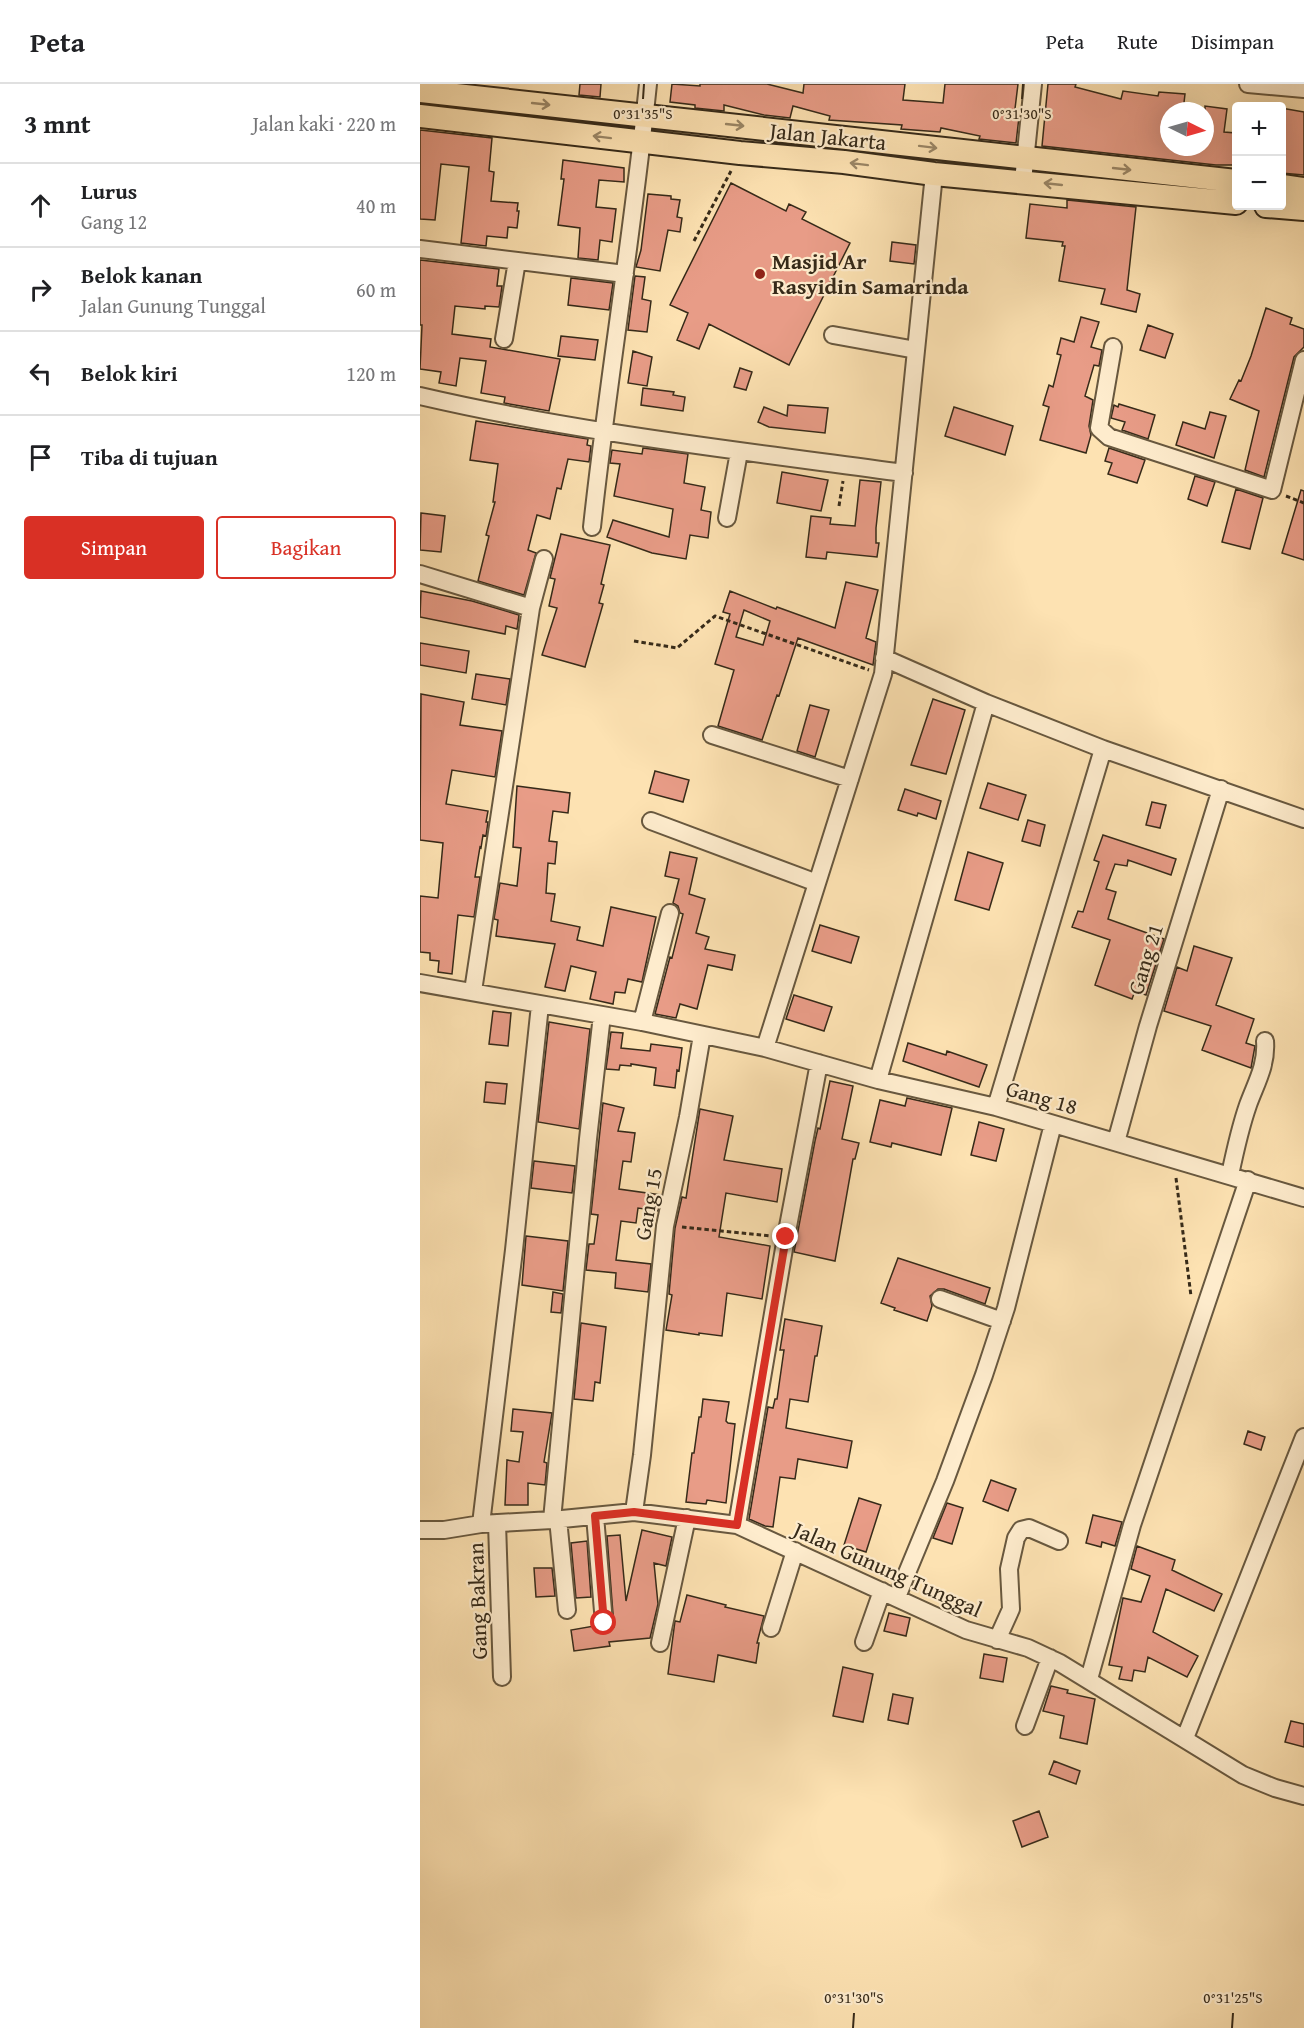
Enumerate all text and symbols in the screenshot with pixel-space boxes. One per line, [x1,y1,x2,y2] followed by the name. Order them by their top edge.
[30,21,85,62] text: Peta
[1046,26,1084,57] text: Peta
[1117,26,1158,57] text: Rute
[1191,26,1274,57] text: Disimpan
[530,99,550,110] one-way arrow
[1160,102,1214,156] north arrow
[1232,102,1286,210] map controls
[1232,102,1286,156] button: +
[613,103,673,124] text: 0°31'35"S
[992,103,1052,124] text: 0°31'30"S
[24,104,91,143] text: 3 mnt
[252,109,396,138] text: Jalan kaki · 220 m
[765,114,889,158] street label: Jalan Jakarta
[724,120,744,131] one-way arrow
[593,131,613,142] one-way arrow
[918,142,938,153] one-way arrow
[1232,156,1286,210] button: −
[850,158,869,169] one-way arrow
[1112,163,1132,174] one-way arrow
[81,175,137,207] text: Lurus
[1043,178,1063,189] one-way arrow
[24,189,57,222] icon: ahead
[356,191,396,220] text: 40 m
[81,207,147,236] text: Gang 12
[772,245,969,302] place label: Masjid Ar Rasyidin Samarinda
[81,259,202,291] text: Belok kanan
[753,267,767,281] marker: Masjid Ar Rasyidin Samarinda
[24,273,57,306] icon: right
[356,275,396,304] text: 60 m
[81,291,266,320] text: Jalan Gunung Tunggal
[24,357,57,390] icon: left
[81,357,178,389] text: Belok kiri
[346,359,396,388] text: 120 m
[24,441,57,474] icon: arrive
[81,441,218,473] text: Tiba di tujuan
[24,516,204,579] button: Simpan
[216,516,396,579] button: Bagikan
[1119,920,1171,998] street label: Gang 21
[1003,1072,1081,1122] street label: Gang 18
[626,1165,670,1243] street label: Gang 15
[772,1223,798,1249] route end
[786,1512,987,1625] street label: Jalan Gunung Tunggal
[459,1541,495,1660] street label: Gang Bakran
[590,1609,616,1635] route start
[824,1987,884,2008] text: 0°31'30"S
[1203,1987,1263,2008] text: 0°31'25"S

